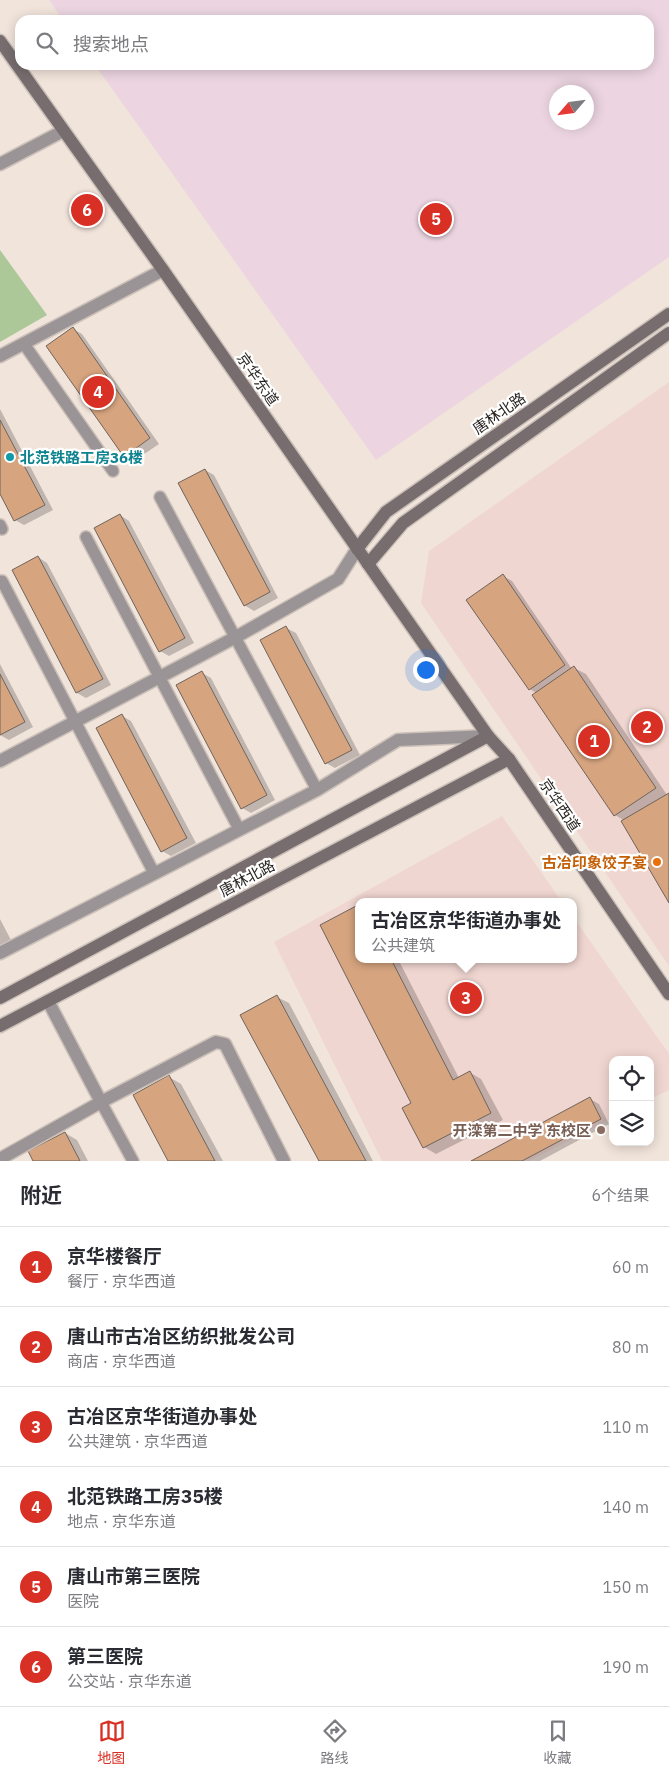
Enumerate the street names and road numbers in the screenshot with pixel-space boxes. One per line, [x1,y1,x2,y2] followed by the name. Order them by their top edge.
[233,349,283,409] street label: 京华东道
[469,388,529,438] street label: 唐林北路
[535,775,585,835] street label: 京华西道
[216,856,278,900] street label: 唐林北路

